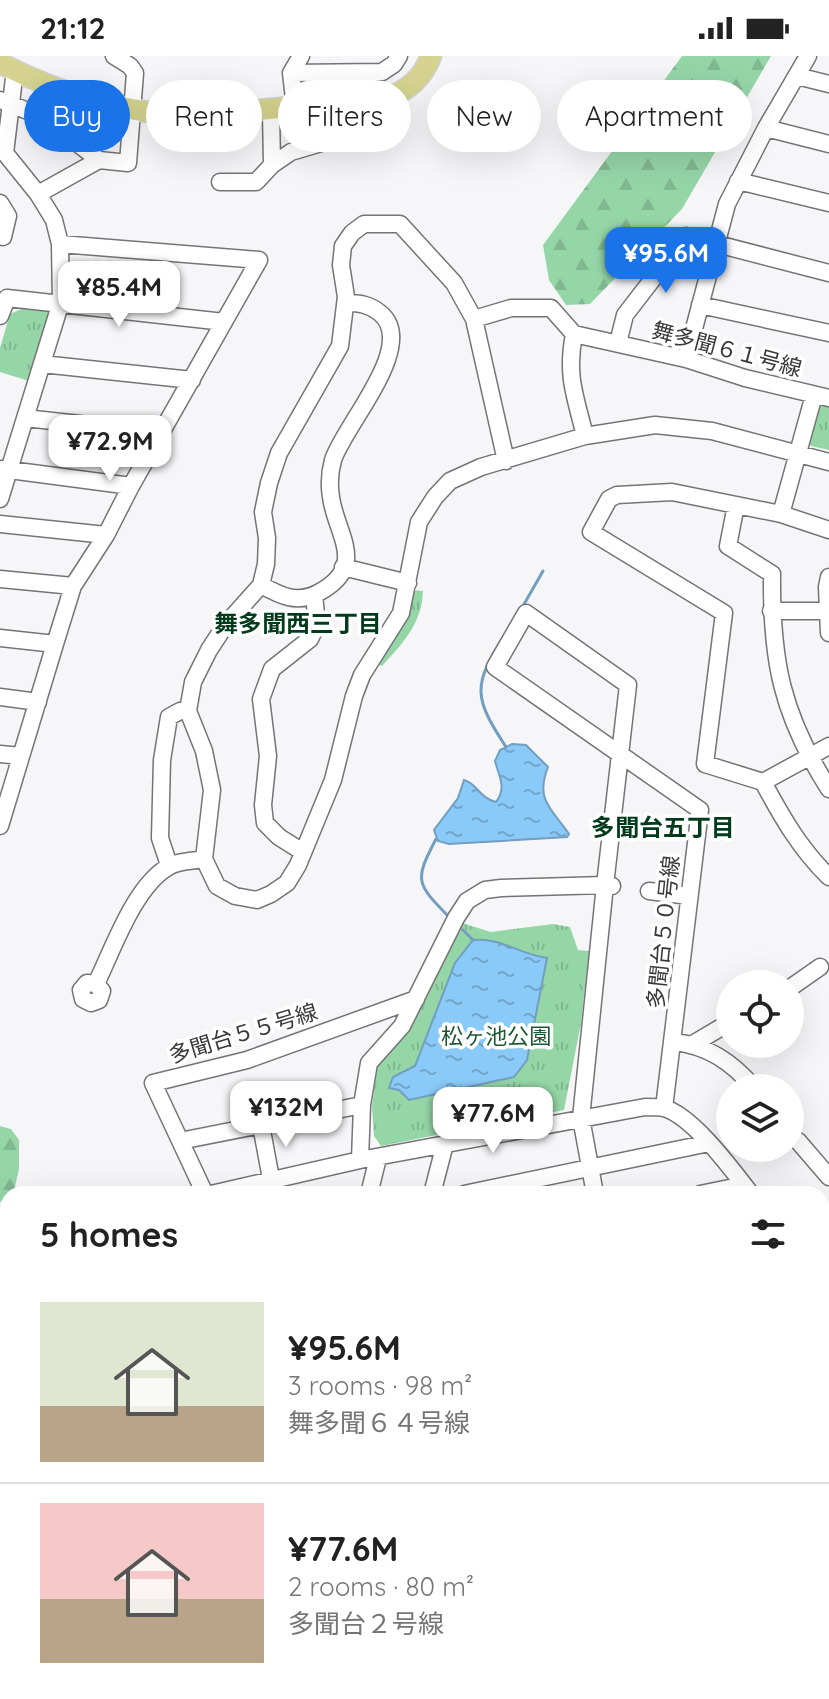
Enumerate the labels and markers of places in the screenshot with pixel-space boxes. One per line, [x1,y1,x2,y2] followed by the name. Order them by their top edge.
[601,227,731,295] pin: ¥95.6M
[54,261,184,329] pin: ¥85.4M
[45,415,175,483] pin: ¥72.9M
[230,1081,342,1149] pin: ¥132M
[428,1087,558,1155] pin: ¥77.6M

